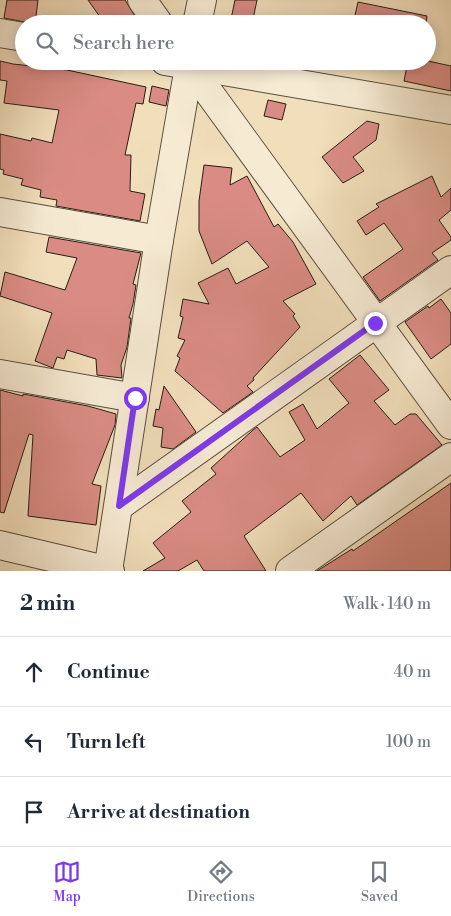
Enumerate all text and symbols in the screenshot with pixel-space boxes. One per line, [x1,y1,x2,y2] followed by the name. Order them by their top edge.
[15,15,436,70] search box
[33,29,61,57] icon: search
[73,31,174,55] text: Search here
[364,312,387,335] route end
[124,387,147,410] route start
[20,591,75,617] text: 2 min
[343,594,431,614] text: Walk · 140 m
[20,658,48,686] icon: ahead
[67,660,150,684] text: Continue
[394,662,431,682] text: 40 m
[20,728,48,756] icon: left
[67,730,146,754] text: Turn left
[386,732,431,752] text: 100 m
[20,798,48,826] icon: arrive
[67,800,250,824] text: Arrive at destination
[53,858,81,906] tab: Map
[187,858,255,906] tab: Directions
[361,858,398,906] tab: Saved

